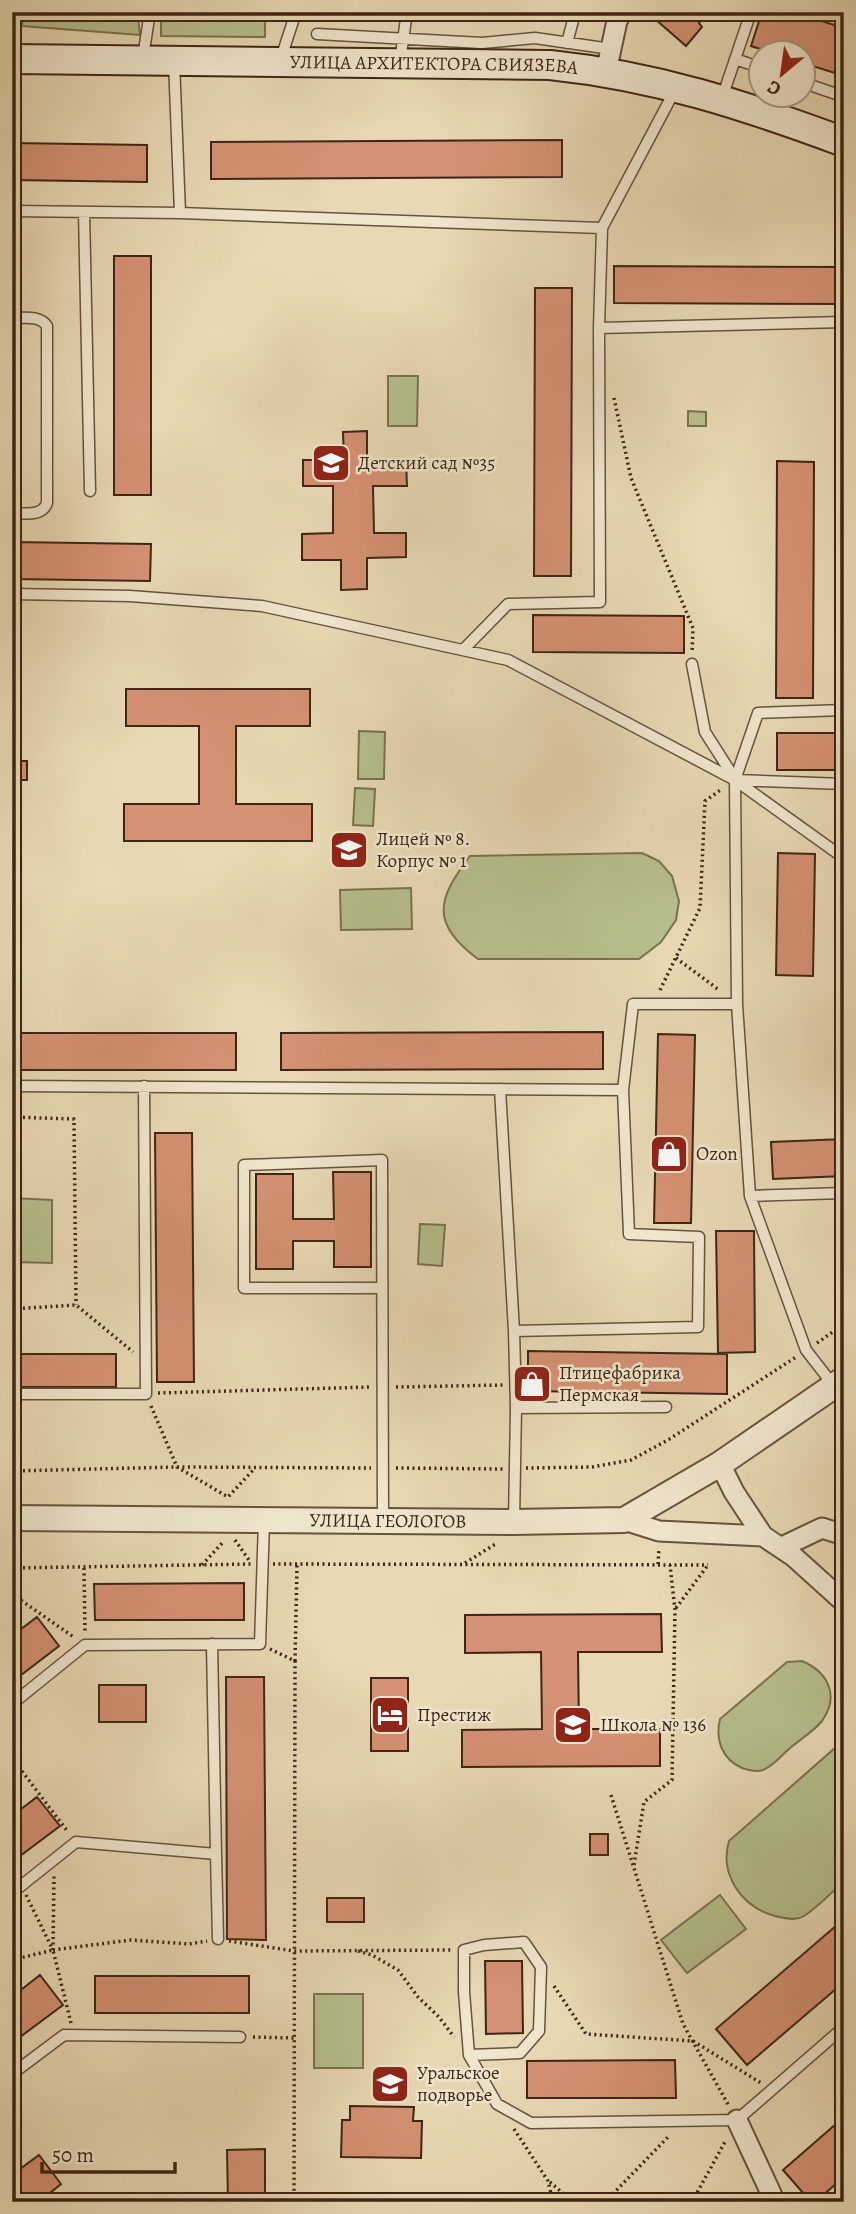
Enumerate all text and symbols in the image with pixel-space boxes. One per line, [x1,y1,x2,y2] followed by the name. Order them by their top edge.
[748,38,818,108] north arrow
[290,49,581,81] street label: УЛИЦА АРХИТЕКТОРА СВИЯЗЕВА
[763,74,786,102] text: С
[310,442,352,484] school or university icon: Детский сад №35
[358,450,495,476] place label: Детский сад №35
[376,826,470,874] place label: Лицей № 8. Корпус № 1
[328,829,370,871] school or university icon: Лицей № 8. Корпус № 1
[648,1133,690,1175] shop icon: Ozon
[696,1141,738,1167] place label: Ozon
[559,1360,681,1408] place label: Птицефабрика Пермская
[511,1363,553,1405] shop icon: Птицефабрика Пермская
[309,1507,467,1535] street label: УЛИЦА ГЕОЛОГОВ
[369,1694,411,1736] hotel icon: Престиж
[417,1702,491,1728] place label: Престиж
[552,1704,594,1746] school or university icon: Школа № 136
[600,1712,706,1738] place label: Школа № 136
[417,2060,500,2108] place label: Уральское подворье
[369,2063,411,2105] school or university icon: Уральское подворье
[42,2130,175,2174] scale bar
[52,2141,94,2169] text: 50 m

